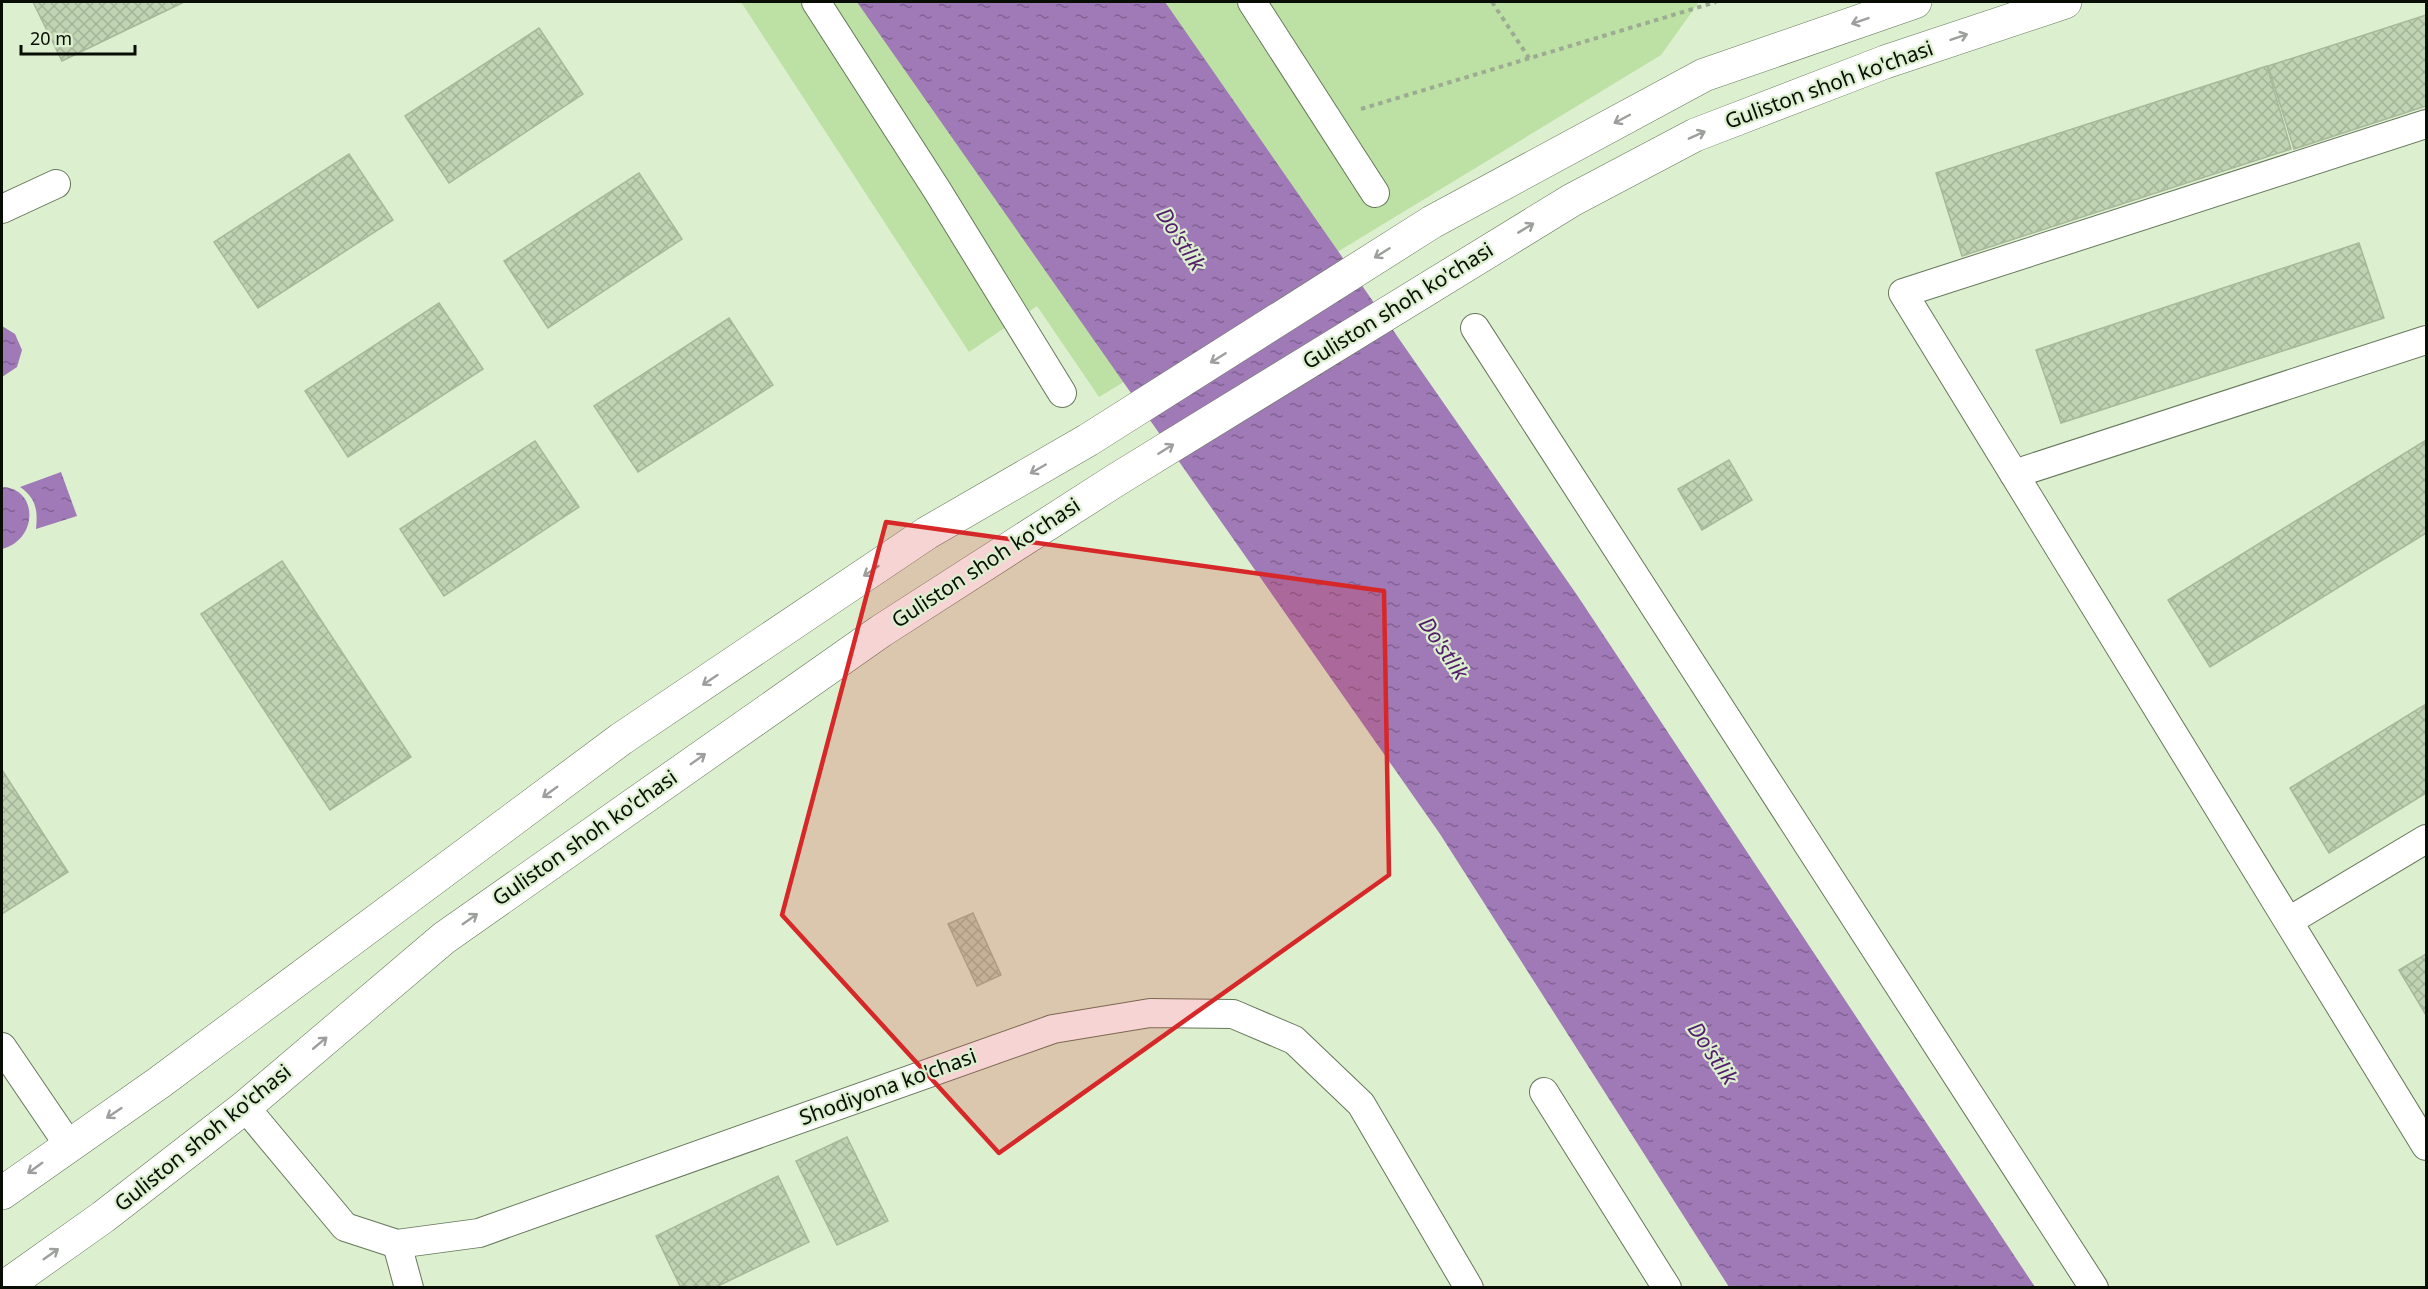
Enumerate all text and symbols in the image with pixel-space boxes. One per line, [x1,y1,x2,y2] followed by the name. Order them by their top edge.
[1851,16,1870,27] one-way arrow
[21,18,135,56] scale bar
[30,26,72,50] text: 20 m
[1949,31,1968,42] one-way arrow
[1721,33,1937,135] street label: Guliston shoh ko'chasi
[1614,114,1632,125] one-way arrow
[1688,129,1706,140] one-way arrow
[1150,201,1214,277] water label: Do'stlik
[1517,221,1534,233] one-way arrow
[1297,235,1498,375] street label: Guliston shoh ko'chasi
[1374,248,1391,260] one-way arrow
[1210,352,1227,364] one-way arrow
[1157,442,1174,454] one-way arrow
[1030,464,1047,476] one-way arrow
[886,491,1085,634] street label: Guliston shoh ko'chasi
[863,565,880,577] one-way arrow
[1413,610,1477,686] water label: Do'stlik
[702,674,718,686] one-way arrow
[690,753,706,765] one-way arrow
[486,763,682,912] street label: Guliston shoh ko'chasi
[543,786,559,798] one-way arrow
[461,913,478,925] one-way arrow
[1682,1015,1746,1091] water label: Do'stlik
[312,1036,327,1050] one-way arrow
[795,1041,980,1131] street label: Shodiyona ko'chasi
[108,1057,296,1217] street label: Guliston shoh ko'chasi
[106,1107,123,1119] one-way arrow
[27,1162,43,1175] one-way arrow
[42,1248,58,1260] one-way arrow

